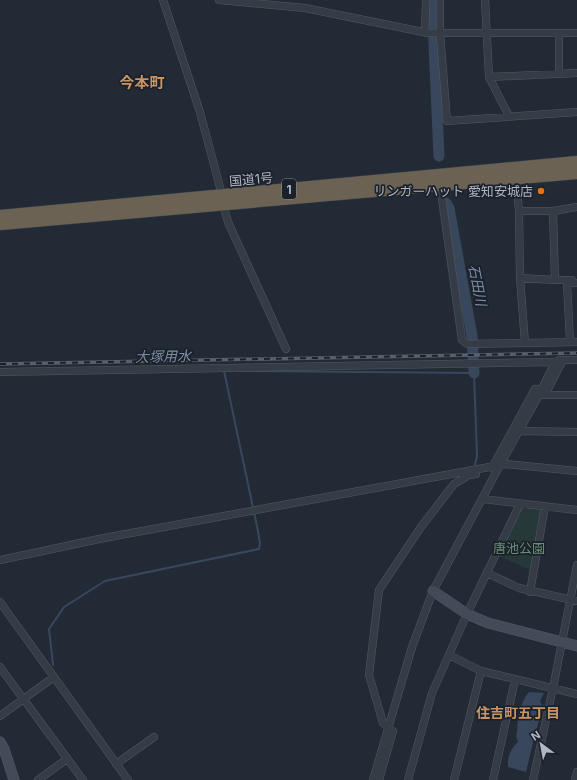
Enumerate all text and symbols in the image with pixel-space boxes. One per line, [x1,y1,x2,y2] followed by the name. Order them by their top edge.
[119,73,165,92] district label: 今本町
[228,169,274,189] street label: 国道1号
[282,179,296,199] road number: 1
[374,183,533,199] place label: リンガーハット 愛知安城店
[536,186,546,196] marker: リンガーハット 愛知安城店
[466,263,491,309] water label: 石田川
[135,347,193,365] water label: 大塚用水
[493,540,545,556] park label: 唐池公園
[476,704,560,721] district label: 住吉町五丁目
[521,724,561,764] north arrow
[528,727,543,744] text: N

